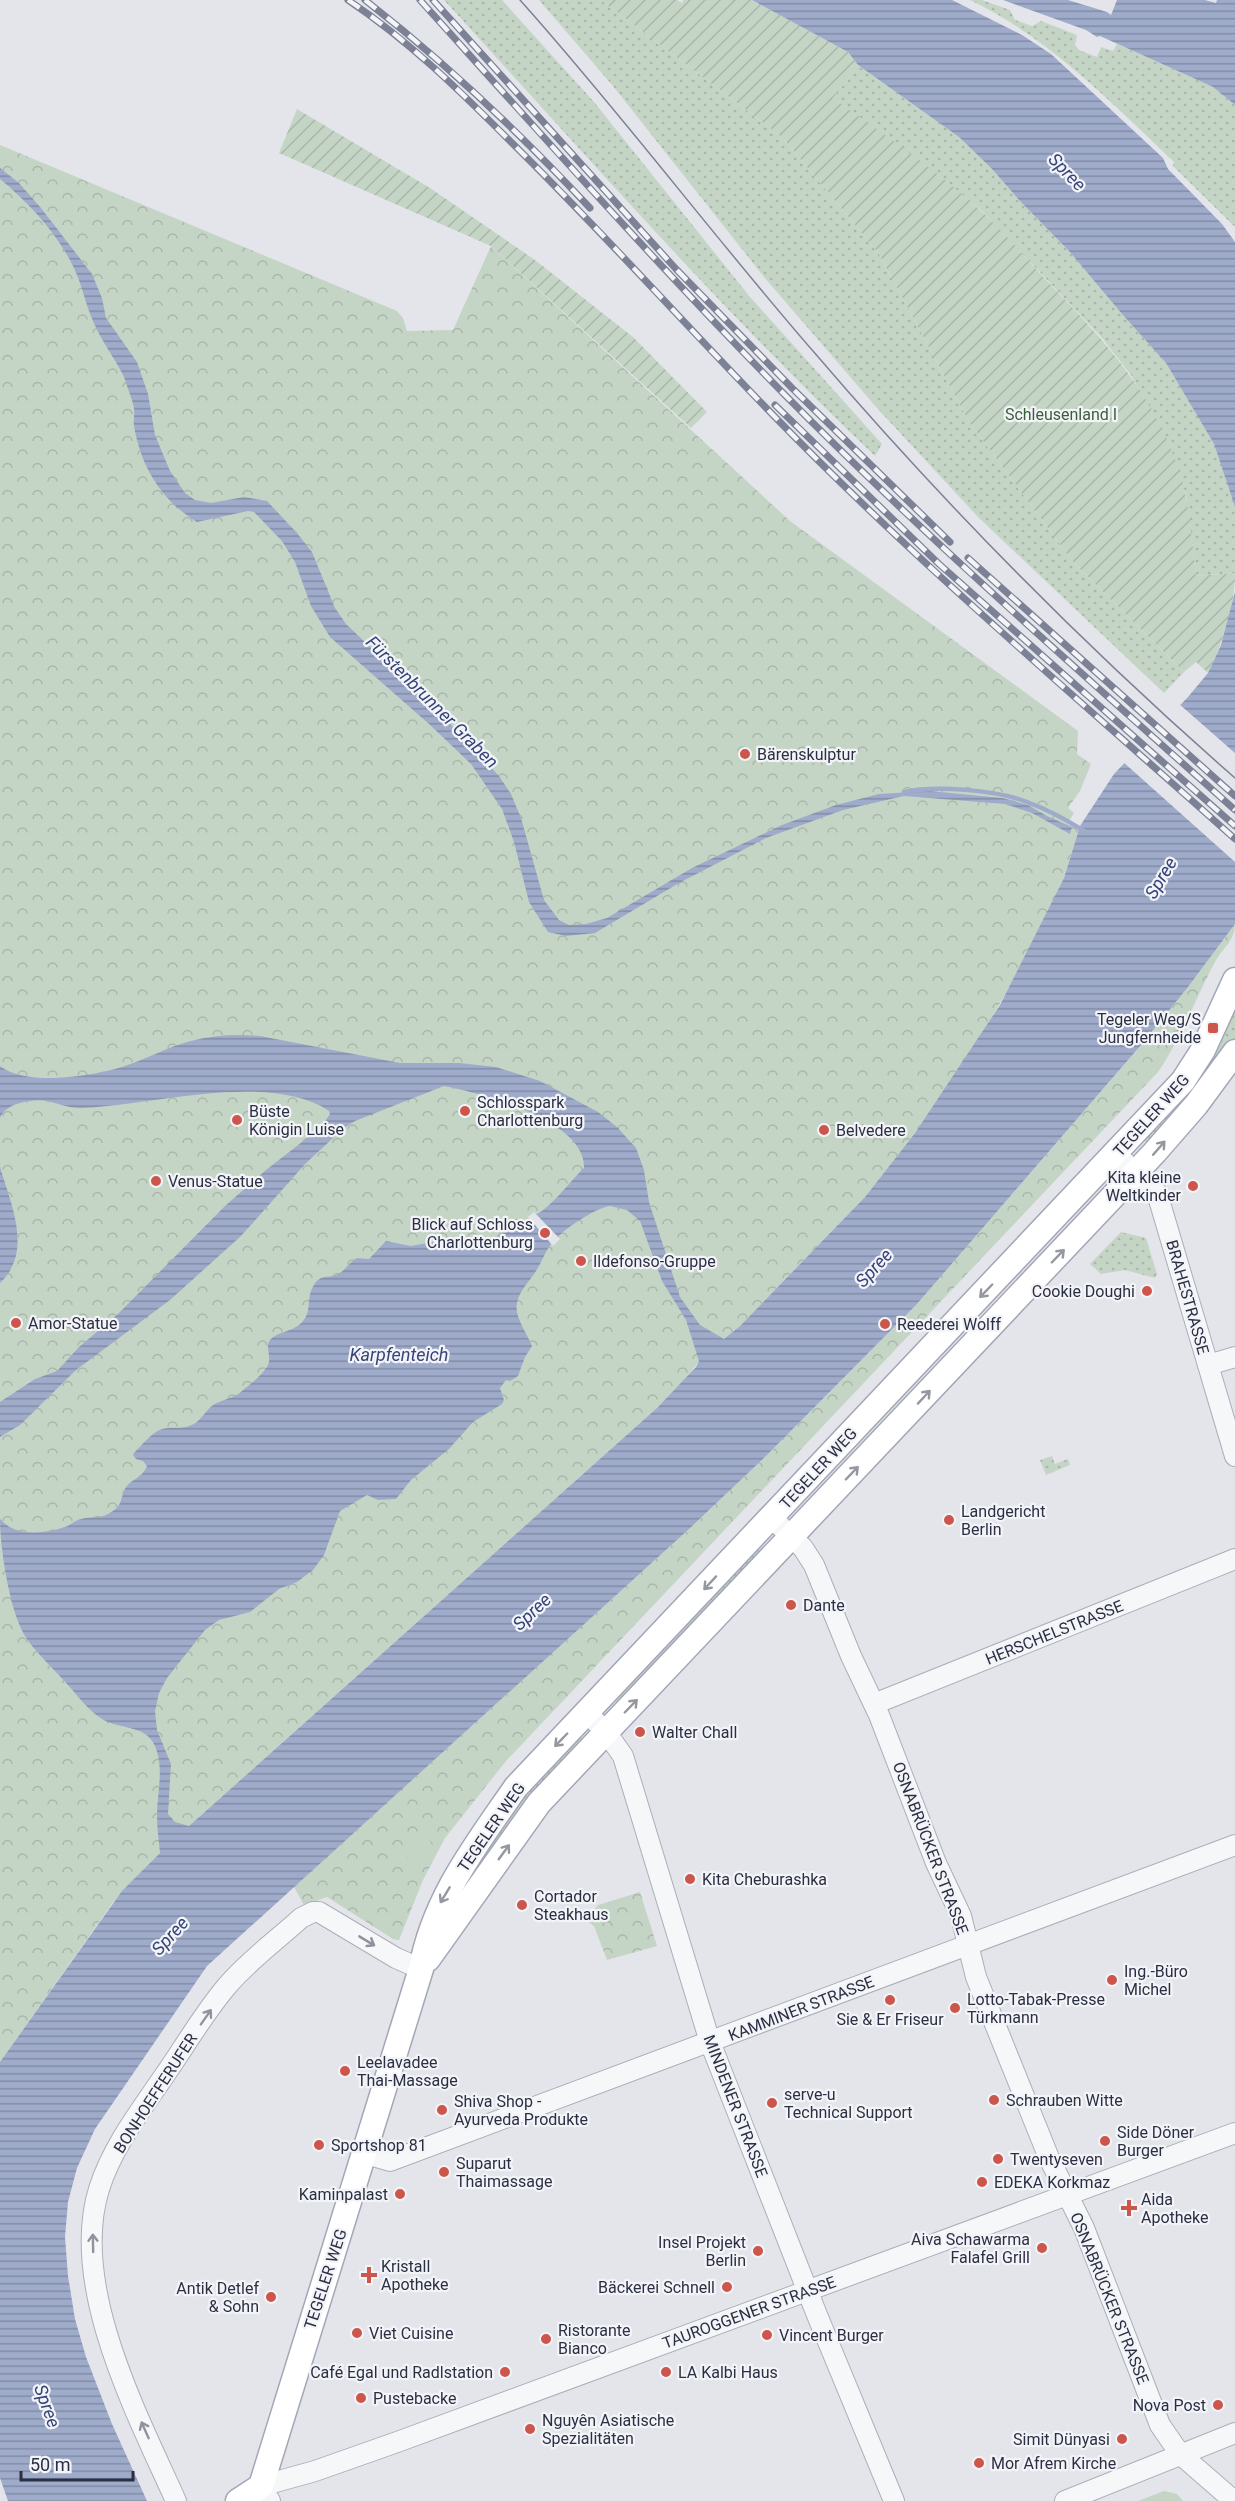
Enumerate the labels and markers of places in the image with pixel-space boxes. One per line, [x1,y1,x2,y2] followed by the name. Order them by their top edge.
[757,745,856,764] place label: Bärenskulptur
[738,747,752,761] marker: Bärenskulptur
[1097,1010,1201,1047] place label: Tegeler Weg/S Jungfernheide
[1206,1021,1220,1035] marker: Tegeler Weg/S Jungfernheide
[477,1093,583,1130] place label: Schlosspark Charlottenburg
[249,1102,344,1139] place label: Büste Königin Luise
[458,1104,472,1118] marker: Schlosspark Charlottenburg
[230,1113,244,1127] marker: Büste Königin Luise
[836,1121,906,1140] place label: Belvedere
[817,1123,831,1137] marker: Belvedere
[1106,1168,1182,1205] place label: Kita kleine Weltkinder
[168,1172,263,1191] place label: Venus-Statue
[149,1174,163,1188] marker: Venus-Statue
[1186,1179,1200,1193] marker: Kita kleine Weltkinder
[412,1215,533,1252] place label: Blick auf Schloss Charlottenburg
[538,1226,552,1240] marker: Blick auf Schloss Charlottenburg
[593,1252,716,1271] place label: Ildefonso-Gruppe
[574,1254,588,1268] marker: Ildefonso-Gruppe
[1032,1282,1135,1301] place label: Cookie Doughi
[1140,1284,1154,1298] marker: Cookie Doughi
[28,1314,117,1333] place label: Amor-Statue
[897,1315,1001,1334] place label: Reederei Wolff
[9,1316,23,1330] marker: Amor-Statue
[878,1317,892,1331] marker: Reederei Wolff
[961,1502,1045,1539] place label: Landgericht Berlin
[942,1513,956,1527] marker: Landgericht Berlin
[803,1596,845,1615] place label: Dante
[784,1598,798,1612] marker: Dante
[652,1723,737,1742] place label: Walter Chall
[633,1725,647,1739] marker: Walter Chall
[702,1870,827,1889] place label: Kita Cheburashka
[683,1872,697,1886] marker: Kita Cheburashka
[534,1887,609,1924] place label: Cortador Steakhaus
[515,1898,529,1912] marker: Cortador Steakhaus
[1124,1962,1188,1999] place label: Ing.-Büro Michel
[1105,1973,1119,1987] marker: Ing.-Büro Michel
[967,1990,1105,2027] place label: Lotto-Tabak-Presse Türkmann
[883,1993,897,2007] marker: Sie & Er Friseur
[948,2001,962,2015] marker: Lotto-Tabak-Presse Türkmann
[836,2010,944,2029] place label: Sie & Er Friseur
[357,2053,458,2090] place label: Leelavadee Thai-Massage
[338,2064,352,2078] marker: Leelavadee Thai-Massage
[784,2085,913,2122] place label: serve-u Technical Support
[1006,2091,1123,2110] place label: Schrauben Witte
[454,2092,588,2129] place label: Shiva Shop - Ayurveda Produkte
[987,2093,1001,2107] marker: Schrauben Witte
[765,2096,779,2110] marker: serve-u Technical Support
[435,2103,449,2117] marker: Shiva Shop - Ayurveda Produkte
[1117,2123,1195,2160] place label: Side Döner Burger
[1098,2134,1112,2148] marker: Side Döner Burger
[331,2136,427,2155] place label: Sportshop 81
[312,2138,326,2152] marker: Sportshop 81
[1010,2150,1103,2169] place label: Twentyseven
[991,2152,1005,2166] marker: Twentyseven
[456,2154,552,2191] place label: Suparut Thaimassage
[437,2165,451,2179] marker: Suparut Thaimassage
[994,2173,1110,2192] place label: EDEKA Korkmaz
[975,2175,989,2189] marker: EDEKA Korkmaz
[299,2185,388,2204] place label: Kaminpalast
[393,2187,407,2201] marker: Kaminpalast
[1141,2190,1209,2227] place label: Aida Apotheke
[1122,2201,1136,2215] marker: Aida Apotheke
[911,2230,1030,2267] place label: Aiva Schawarma Falafel Grill
[658,2233,746,2270] place label: Insel Projekt Berlin
[1035,2241,1049,2255] marker: Aiva Schawarma Falafel Grill
[751,2244,765,2258] marker: Insel Projekt Berlin
[381,2257,449,2294] place label: Kristall Apotheke
[362,2268,376,2282] marker: Kristall Apotheke
[598,2278,715,2297] place label: Bäckerei Schnell
[176,2279,259,2316] place label: Antik Detlef & Sohn
[720,2280,734,2294] marker: Bäckerei Schnell
[264,2290,278,2304] marker: Antik Detlef & Sohn
[558,2321,631,2358] place label: Ristorante Bianco
[369,2324,453,2343] place label: Viet Cuisine
[350,2326,364,2340] marker: Viet Cuisine
[779,2326,884,2345] place label: Vincent Burger
[760,2328,774,2342] marker: Vincent Burger
[539,2332,553,2346] marker: Ristorante Bianco
[310,2363,493,2382] place label: Café Egal und Radlstation
[678,2363,778,2382] place label: LA Kalbi Haus
[498,2365,512,2379] marker: Café Egal und Radlstation
[659,2365,673,2379] marker: LA Kalbi Haus
[373,2389,456,2408] place label: Pustebacke
[354,2391,368,2405] marker: Pustebacke
[1133,2396,1206,2415] place label: Nova Post
[1211,2398,1225,2412] marker: Nova Post
[542,2411,674,2448] place label: Nguyên Asiatische Spezialitäten
[523,2422,537,2436] marker: Nguyên Asiatische Spezialitäten
[1013,2430,1110,2449] place label: Simit Dünyasi
[1115,2432,1129,2446] marker: Simit Dünyasi
[991,2454,1116,2473] place label: Mor Afrem Kirche
[972,2456,986,2470] marker: Mor Afrem Kirche

